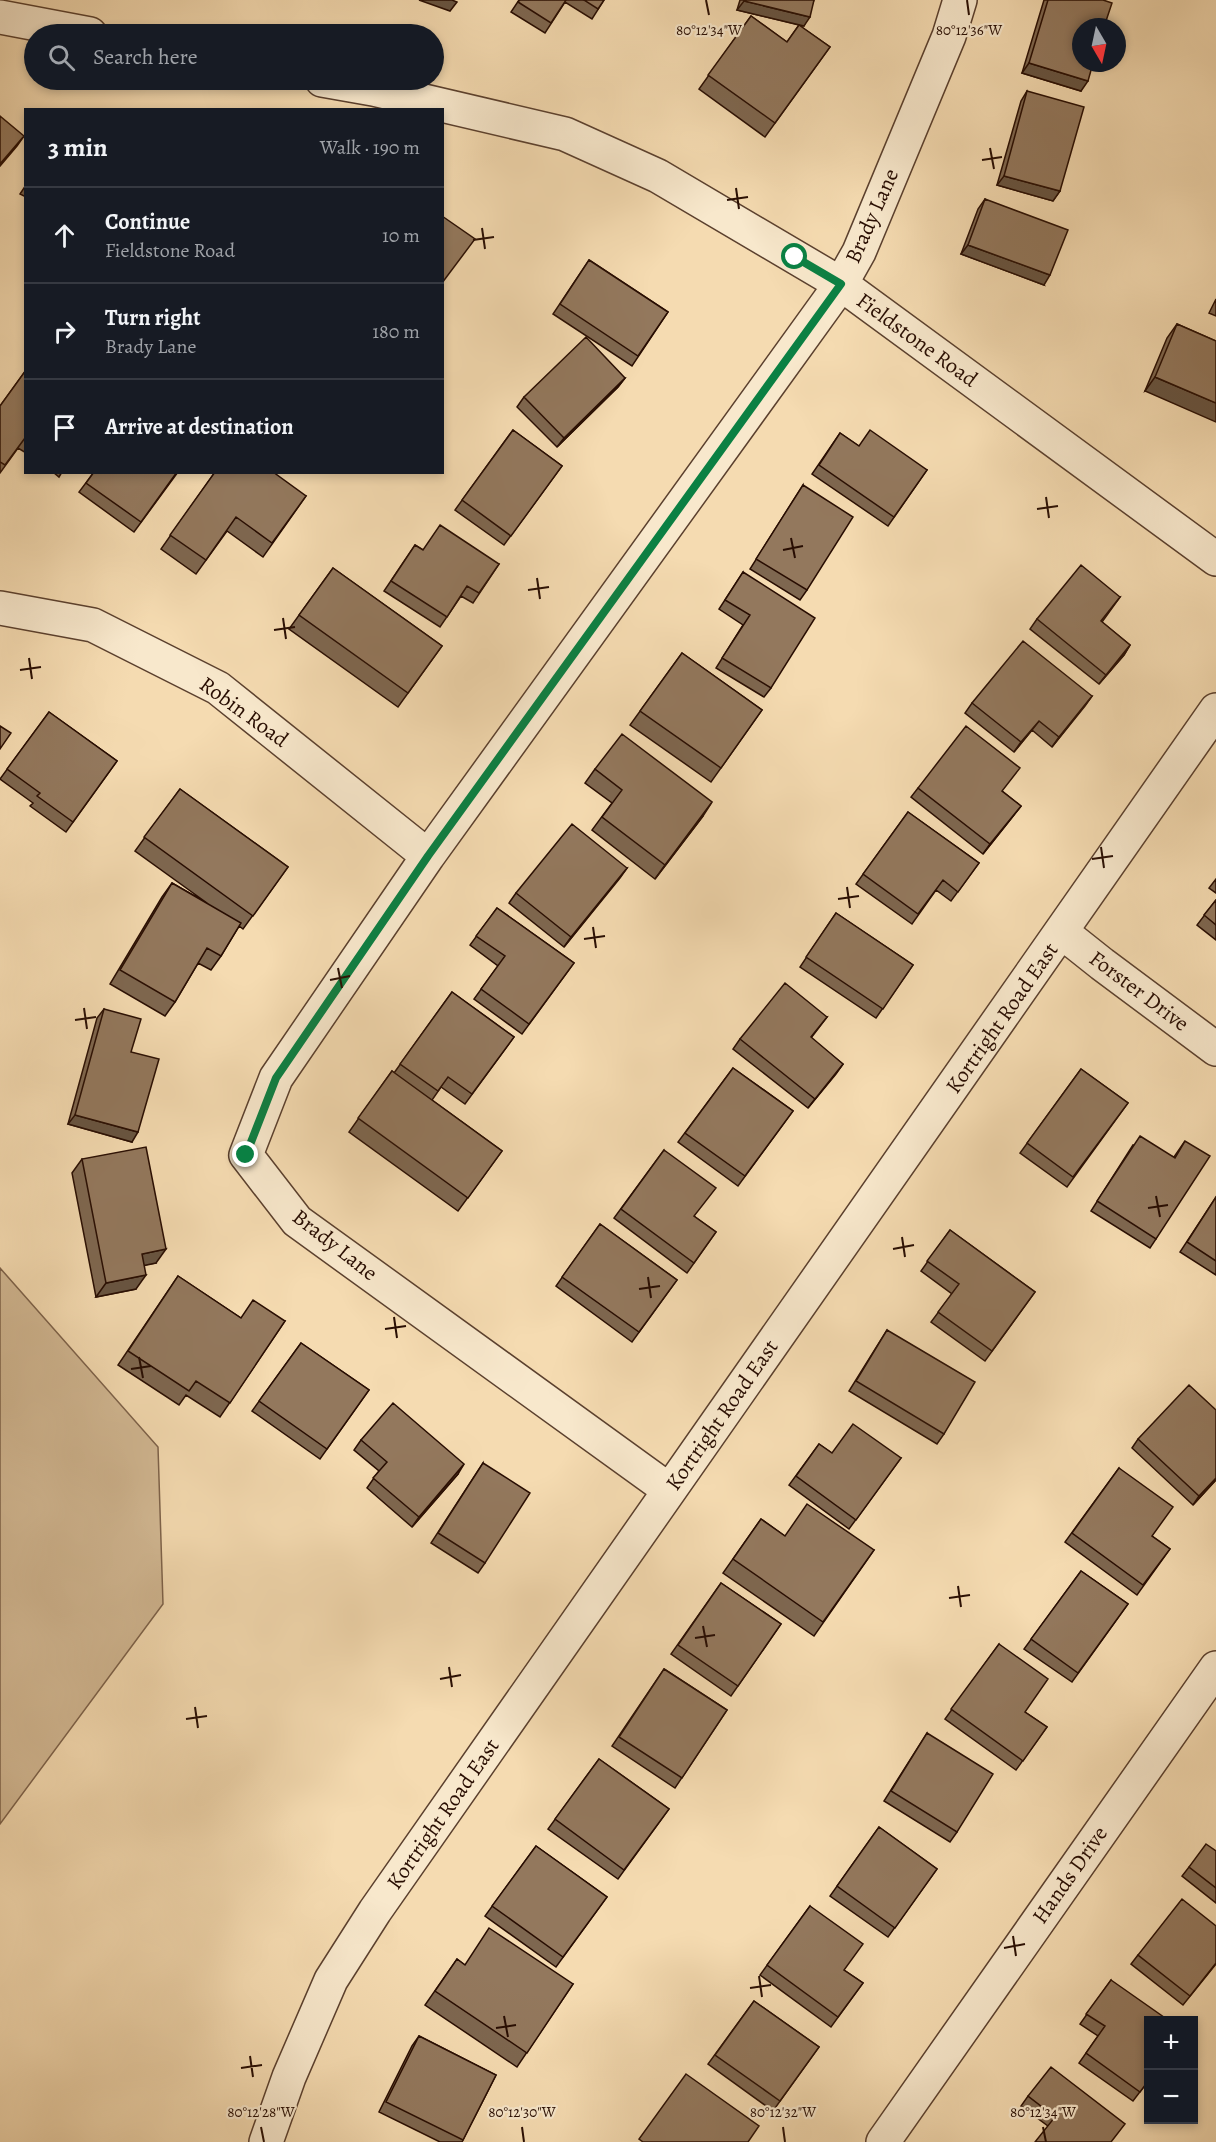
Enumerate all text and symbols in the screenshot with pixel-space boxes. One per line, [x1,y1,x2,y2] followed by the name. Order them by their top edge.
[1072,18,1126,72] north arrow
[676,20,742,40] text: 80°12'34"W
[936,20,1002,40] text: 80°12'36"W
[24,24,444,90] search box
[45,41,78,74] icon: search
[93,42,198,72] text: Search here
[48,130,108,165] text: 3 min
[320,134,420,161] text: Walk · 190 m
[838,164,906,268] street label: Brady Lane
[105,207,190,237] text: Continue
[48,219,81,252] icon: ahead
[382,222,420,249] text: 10 m
[105,237,235,264] text: Fieldstone Road
[781,243,807,269] route start
[850,286,984,394] street label: Fieldstone Road
[105,303,201,333] text: Turn right
[48,315,81,348] icon: right
[372,318,420,345] text: 180 m
[105,333,197,360] text: Brady Lane
[48,411,81,444] icon: arrive
[105,412,294,442] text: Arrive at destination
[193,669,295,755] street label: Robin Road
[939,937,1065,1099] street label: Kortright Road East
[1083,944,1195,1038] street label: Forster Drive
[232,1141,258,1167] route end
[286,1202,384,1288] street label: Brady Lane
[659,1334,785,1496] street label: Kortright Road East
[380,1733,506,1895] street label: Kortright Road East
[1025,1820,1115,1930] street label: Hands Drive
[1144,2016,1198,2124] map controls
[1144,2016,1198,2070] button: +
[1144,2070,1198,2124] button: −
[227,2102,295,2122] text: 80°12'28"W
[488,2102,556,2122] text: 80°12'30"W
[750,2102,816,2122] text: 80°12'32"W
[1010,2102,1076,2122] text: 80°12'34"W

